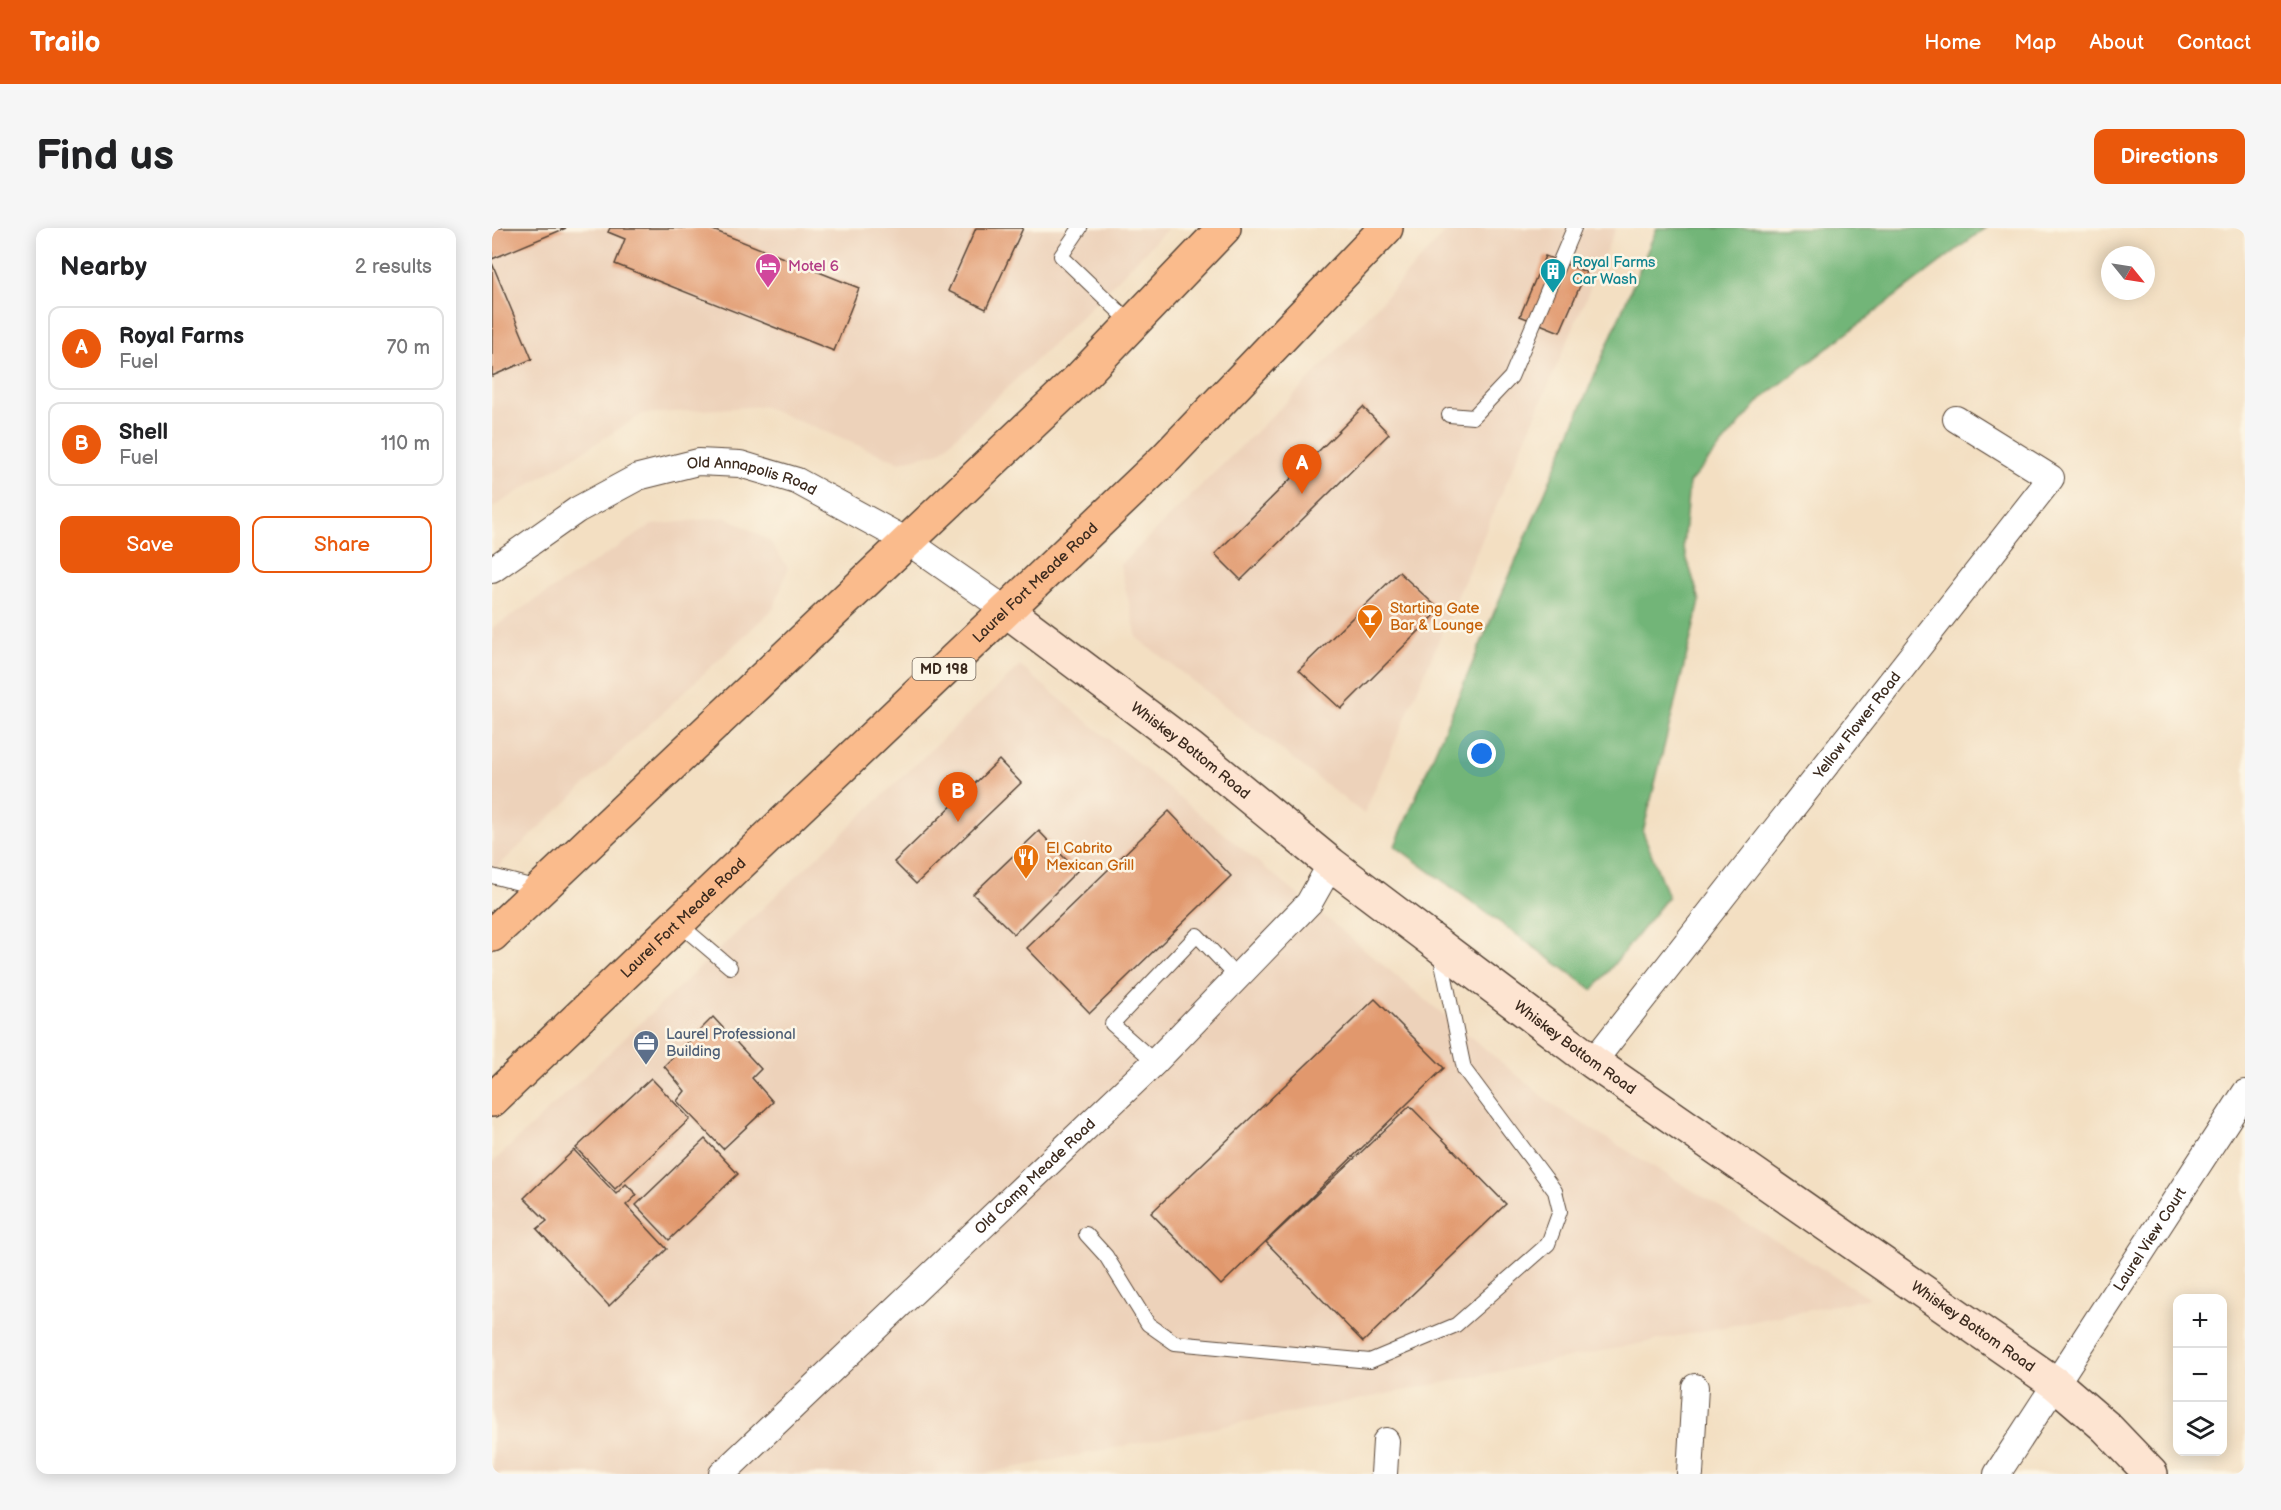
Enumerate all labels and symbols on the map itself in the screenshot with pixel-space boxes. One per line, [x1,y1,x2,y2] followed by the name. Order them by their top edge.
[2101,246,2155,300] north arrow
[753,251,783,289] hotel icon: Motel 6
[1572,253,1656,289] place label: Royal Farms Car Wash
[1538,256,1568,294] building icon: Royal Farms Car Wash
[788,257,839,276] place label: Motel 6
[1282,444,1322,494] pin: A
[685,453,820,499] street label: Old Annapolis Road
[968,519,1102,647] street label: Laurel Fort Meade Road
[1390,599,1483,635] place label: Starting Gate Bar & Lounge
[1355,602,1385,640] bar icon: Starting Gate Bar & Lounge
[912,658,976,680] road number: MD 198
[1809,668,1905,783] street label: Yellow Flower Road
[1127,698,1254,803] street label: Whiskey Bottom Road
[1467,739,1496,768] your location
[938,772,978,822] pin: B
[1046,839,1134,875] place label: El Cabrito Mexican Grill
[1011,842,1041,880] restaurant icon: El Cabrito Mexican Grill
[616,854,750,982] street label: Laurel Fort Meade Road
[1510,996,1640,1099] street label: Whiskey Bottom Road
[666,1025,796,1061] place label: Laurel Professional Building
[631,1028,661,1066] office icon: Laurel Professional Building
[970,1114,1099,1238] street label: Old Camp Meade Road
[2109,1184,2191,1295] street label: Laurel View Court
[1907,1277,2039,1376] street label: Whiskey Bottom Road

